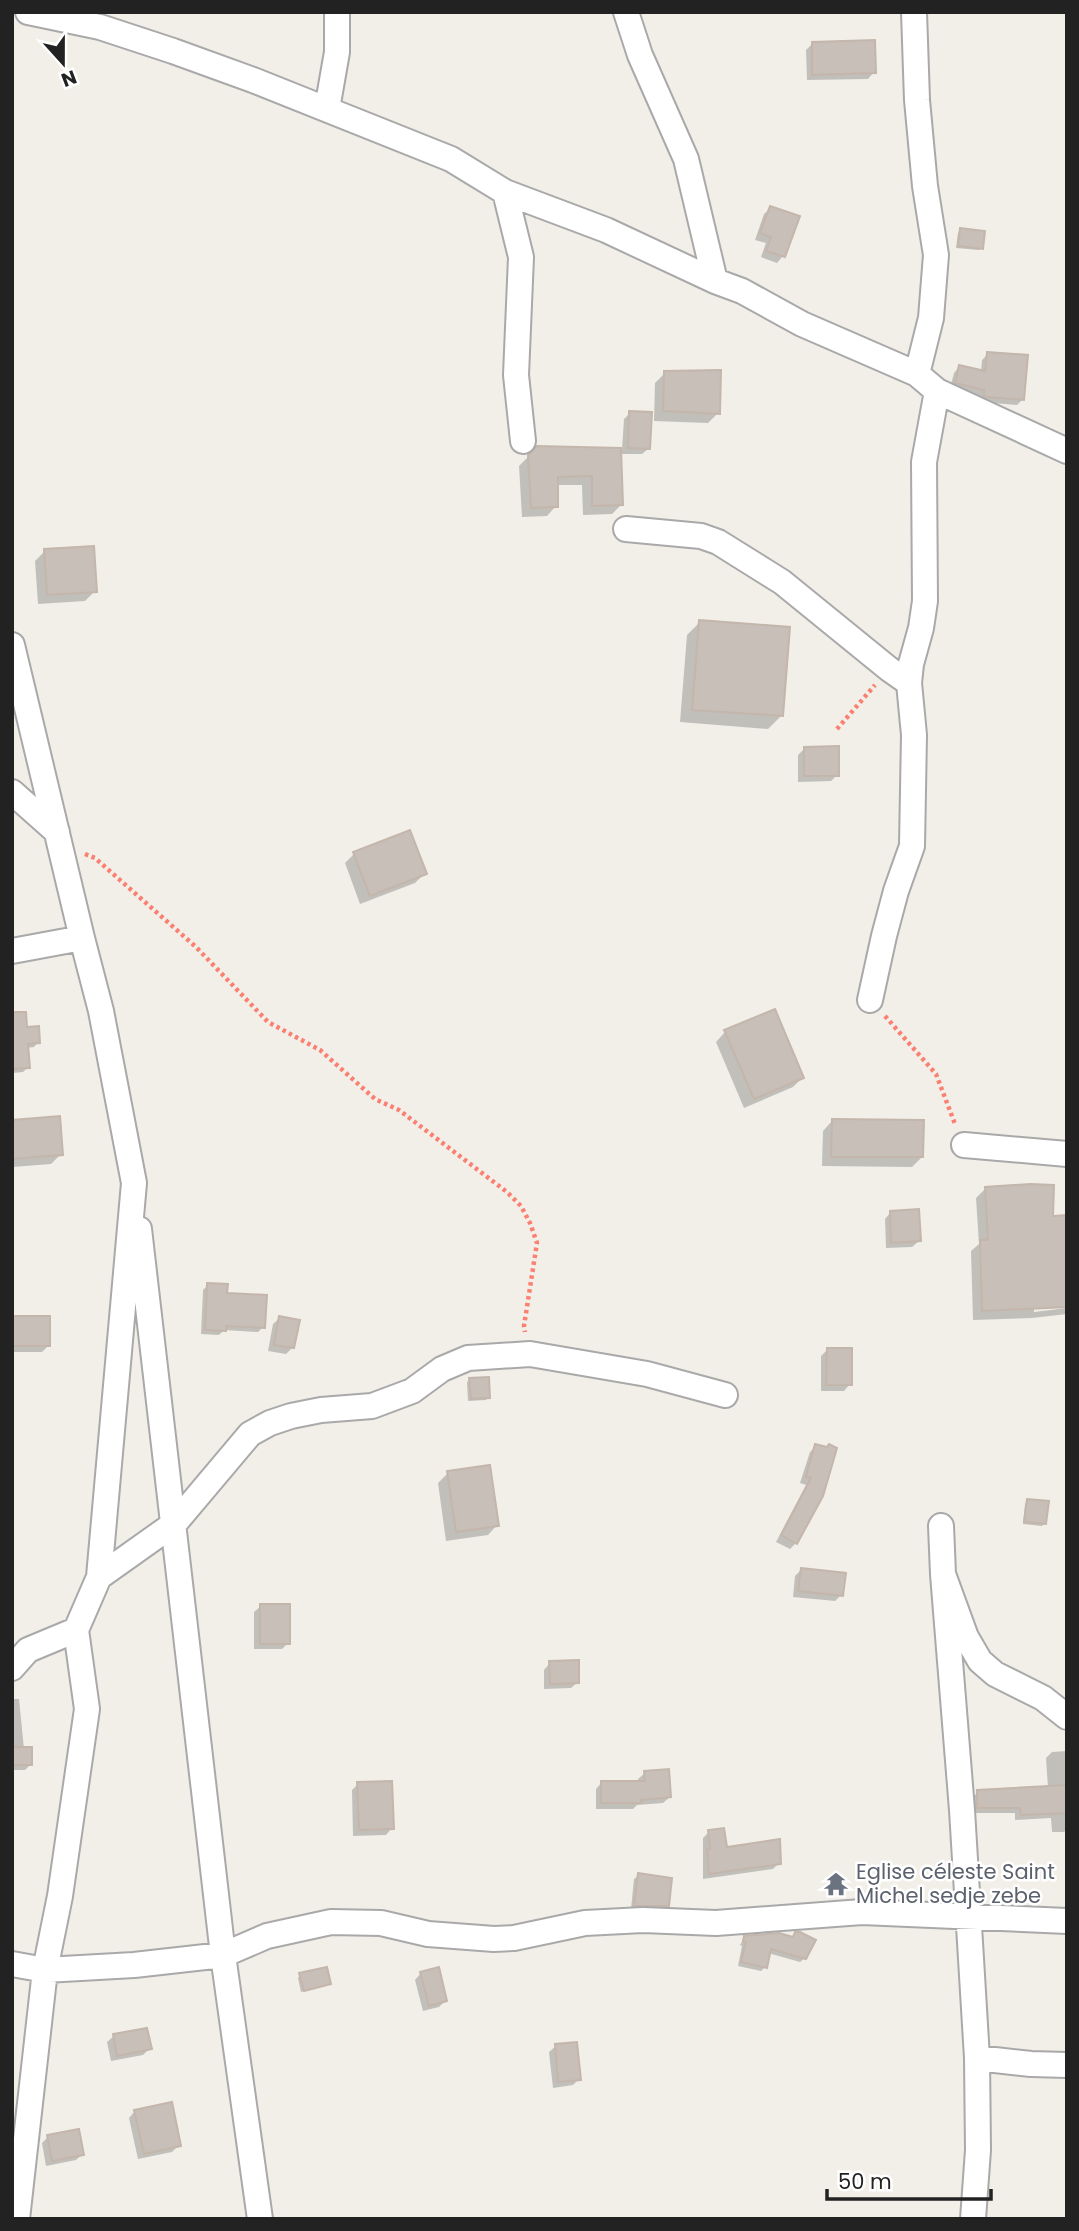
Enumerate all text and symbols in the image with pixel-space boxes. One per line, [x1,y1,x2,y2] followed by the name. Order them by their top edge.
[28,28,98,98] north arrow
[57,63,80,94] text: N
[856,1857,1055,1910] place label: Eglise céleste Saint Michel sedje zebe
[822,1870,850,1898] temple icon: Eglise céleste Saint Michel sedje zebe
[827,2158,992,2202] scale bar
[838,2167,892,2196] text: 50 m

